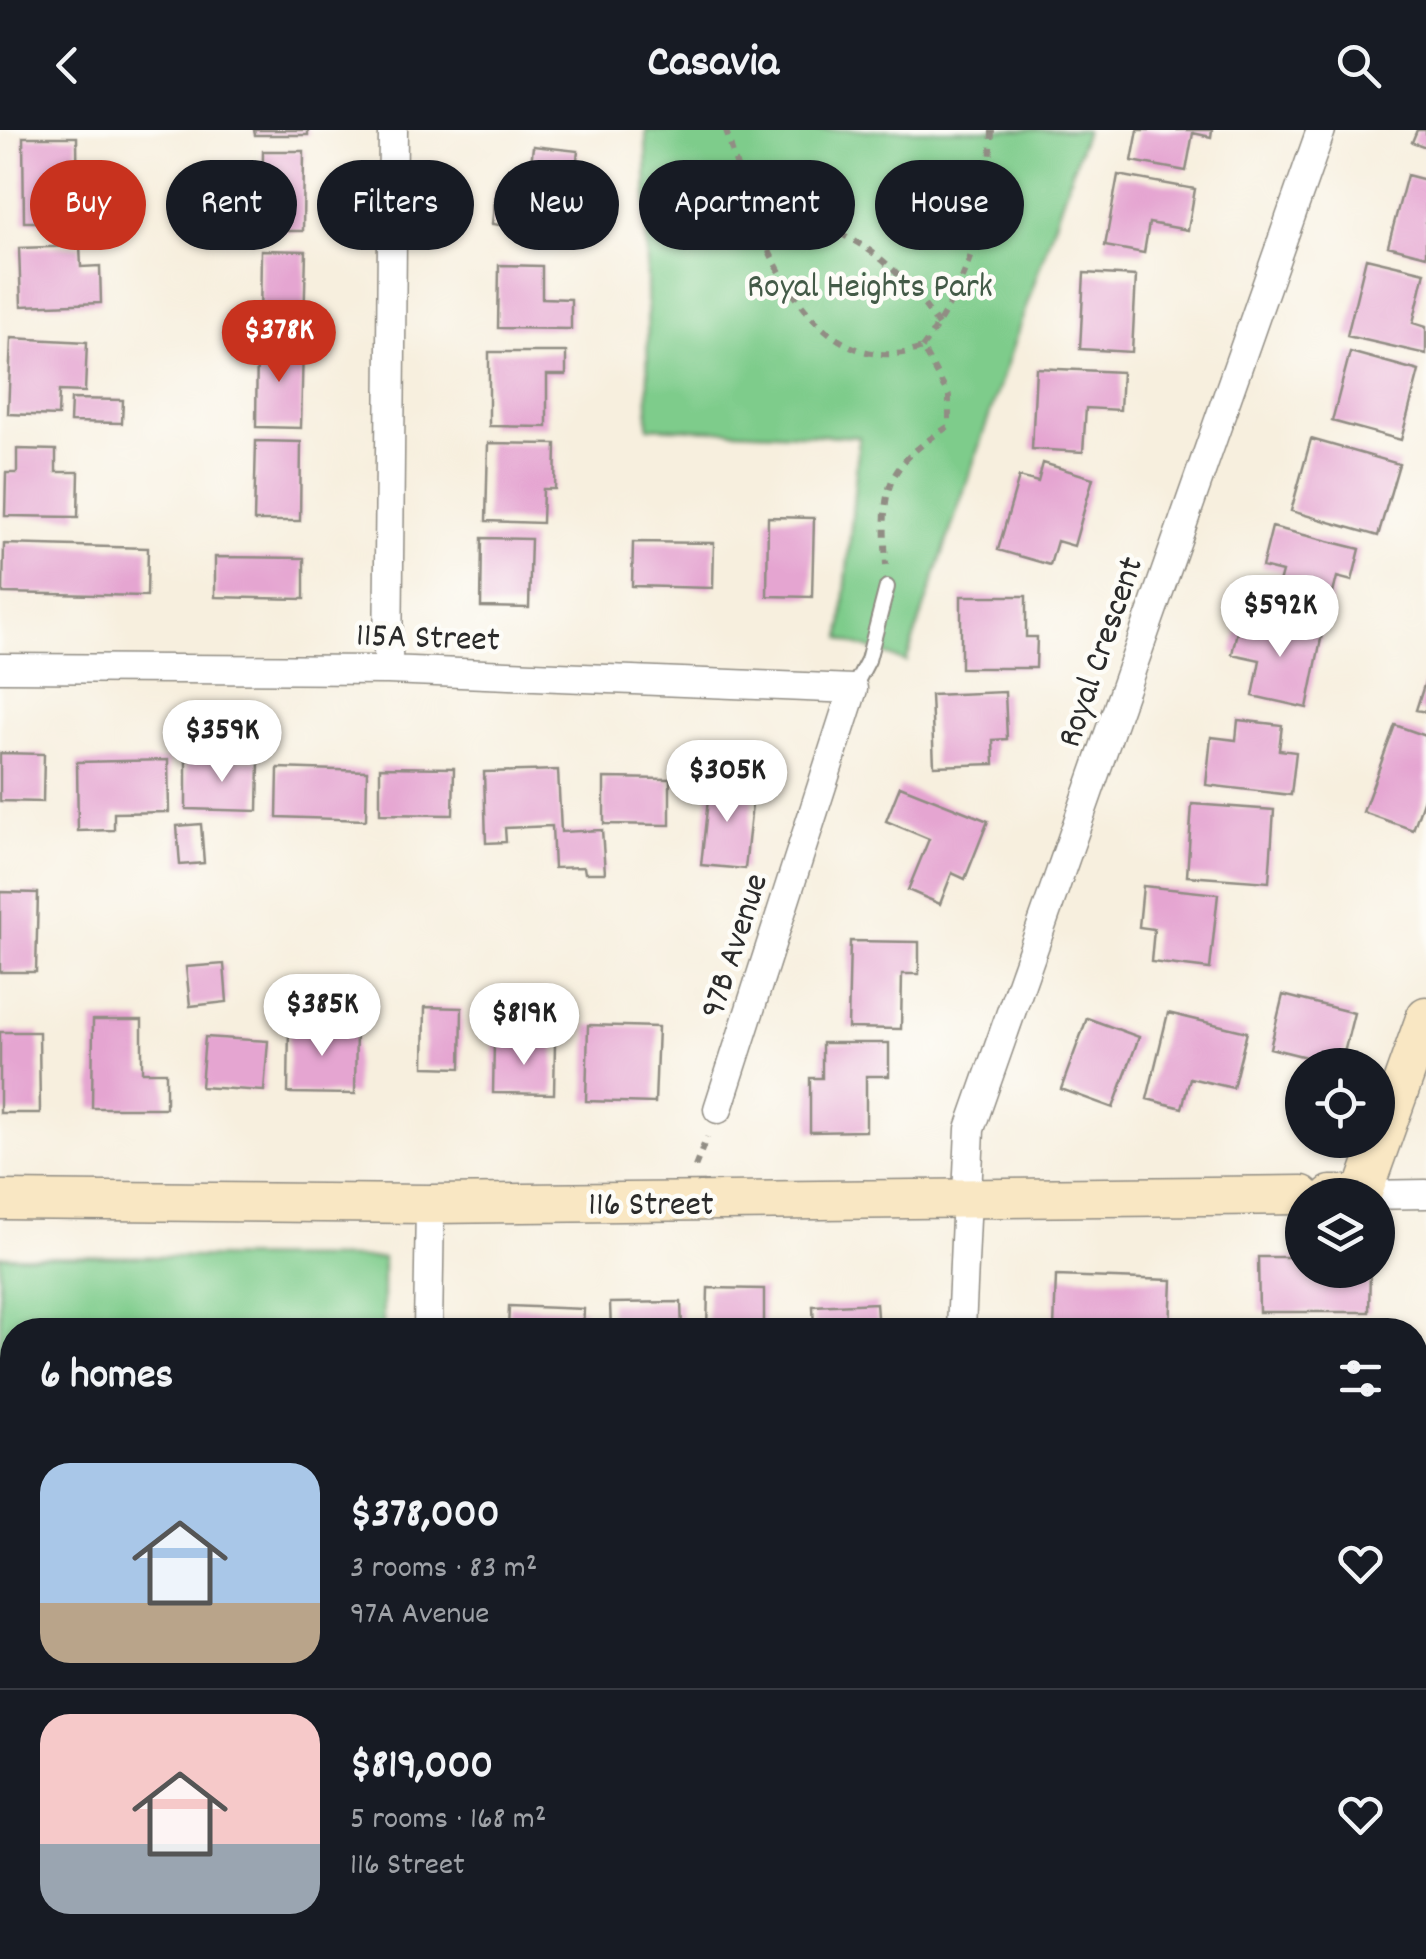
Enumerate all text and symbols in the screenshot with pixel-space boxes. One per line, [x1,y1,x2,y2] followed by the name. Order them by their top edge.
[647,33,779,97] text: Casavia
[40,38,95,93] icon: back
[1331,38,1386,93] icon: search
[30,160,146,250] chip: Buy
[166,160,297,250] chip: Rent
[317,160,474,250] chip: Filters
[494,160,619,250] chip: New
[639,160,855,250] chip: Apartment
[875,160,1024,250] chip: House
[747,264,993,314] park label: Royal Heights Park
[209,300,349,385] pin: $378K
[244,309,314,355] text: $378K
[1047,551,1159,755] street label: Royal Crescent
[1210,575,1350,660] pin: $592K
[1243,584,1317,630] text: $592K
[355,613,501,667] street label: 115A Street
[152,700,292,785] pin: $359K
[185,709,259,755] text: $359K
[657,740,797,825] pin: $305K
[688,749,766,795] text: $305K
[690,868,784,1026] street label: 97B Avenue
[252,974,392,1059] pin: $385K
[286,983,358,1029] text: $385K
[454,983,594,1068] pin: $819K
[491,992,557,1038] text: $819K
[1285,1048,1395,1288] map controls
[1285,1048,1395,1158] button: locate
[1285,1178,1395,1288] button: layers
[588,1182,714,1232] street label: 116 Street
[40,1348,173,1408] text: 6 homes
[1333,1351,1388,1406] icon: filters
[350,1487,500,1547] text: $378,000
[120,1503,240,1623] icon: home
[1333,1536,1388,1591] icon: heart
[350,1547,537,1593] text: 3 rooms · 83 m²
[350,1593,489,1639] text: 97A Avenue
[350,1738,493,1798] text: $819,000
[120,1754,240,1874] icon: home
[1333,1787,1388,1842] icon: heart
[350,1798,546,1844] text: 5 rooms · 168 m²
[350,1844,465,1890] text: 116 Street

